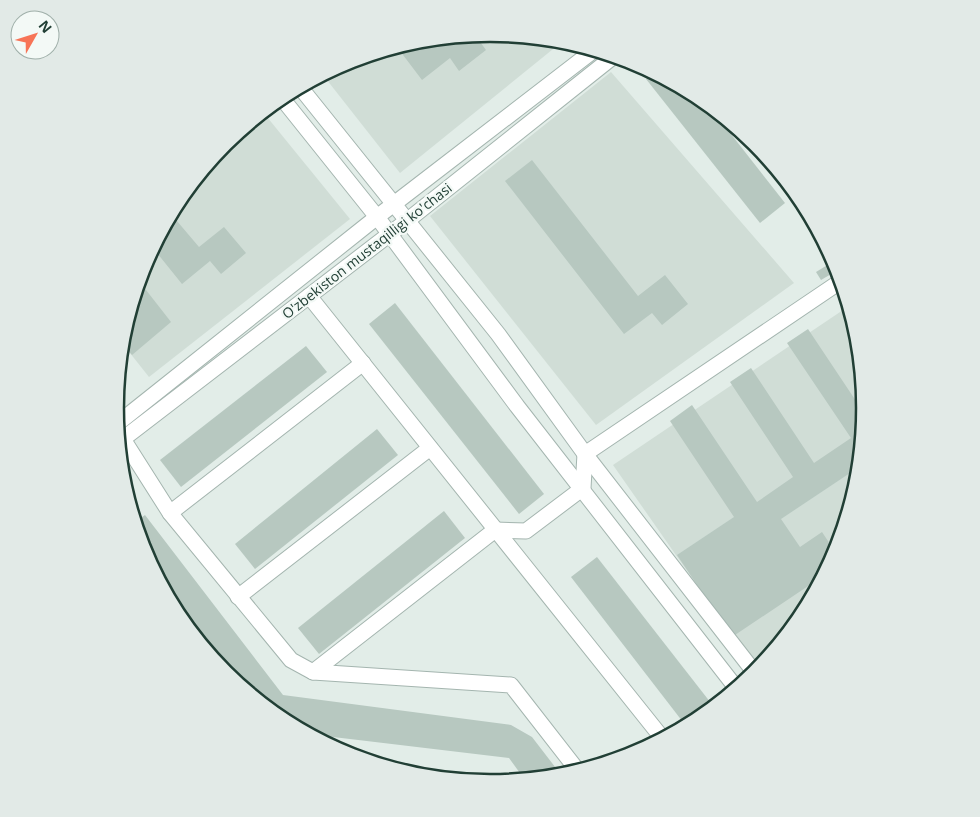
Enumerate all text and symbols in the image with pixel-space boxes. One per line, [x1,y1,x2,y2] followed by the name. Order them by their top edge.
[10,10,60,60] north arrow
[35,16,56,37] text: N
[278,178,456,323] street label: O'zbekiston mustaqilligi ko'chasi

